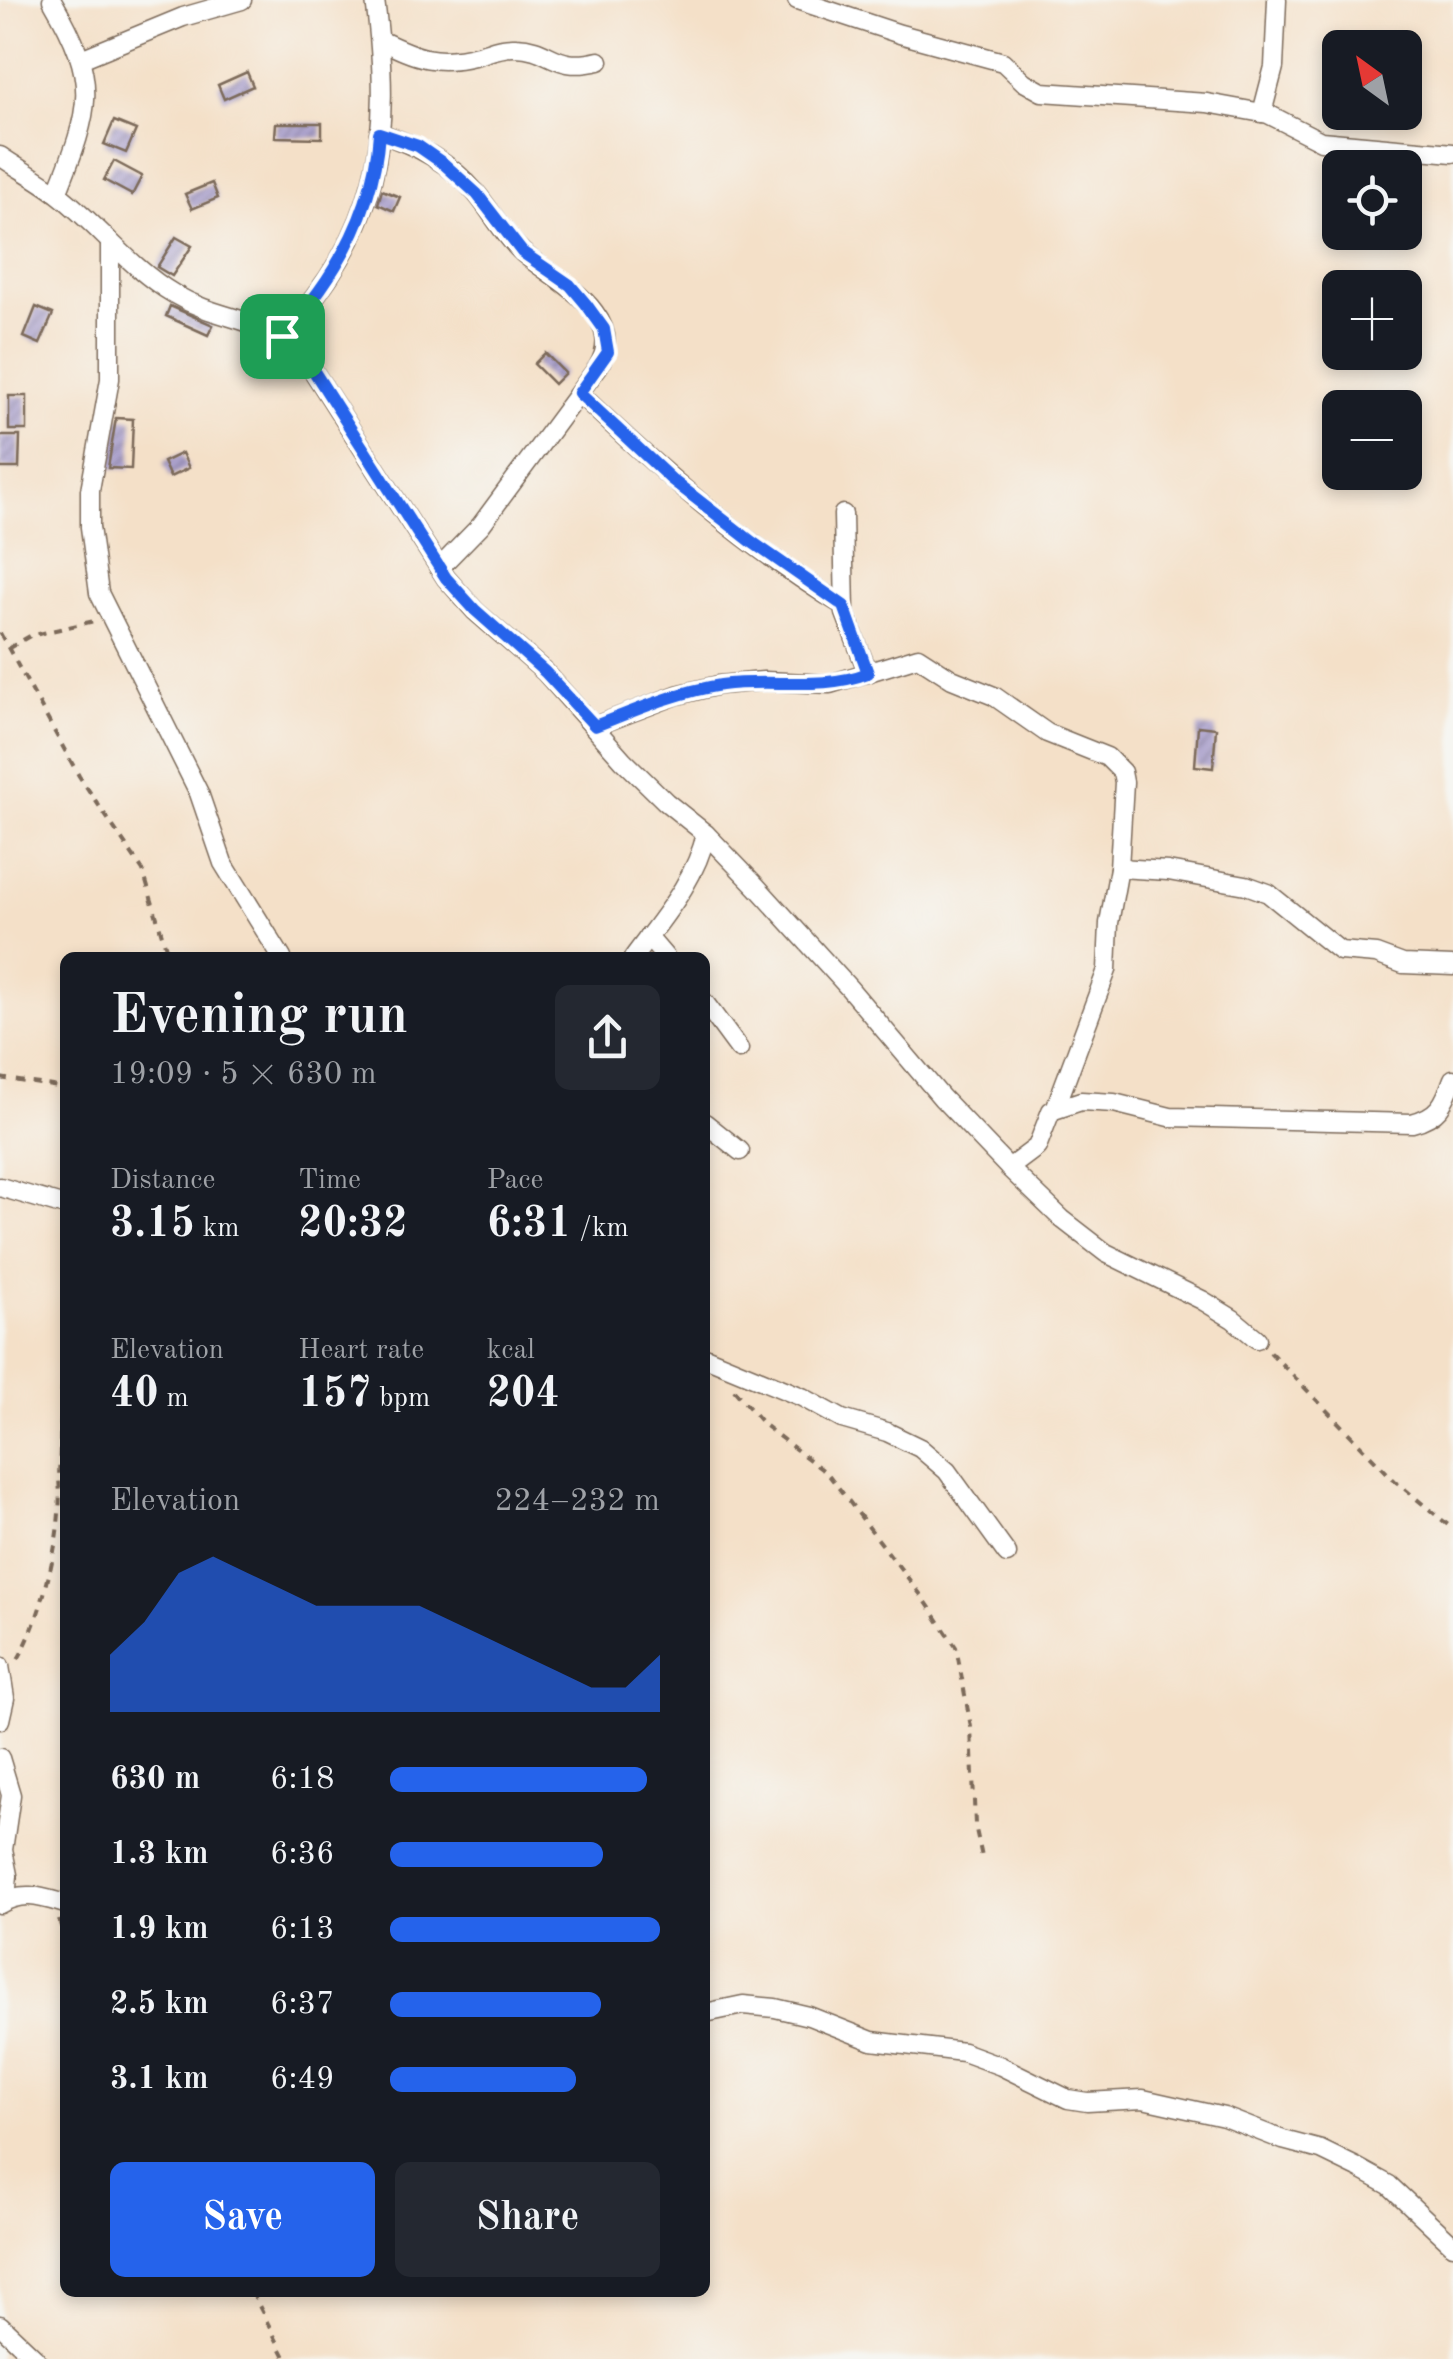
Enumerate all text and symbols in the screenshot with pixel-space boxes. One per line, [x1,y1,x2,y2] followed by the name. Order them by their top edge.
[1322,30,1422,130] north arrow
[1322,30,1422,490] map controls
[1322,150,1422,250] button: locate
[1322,270,1422,370] button: +
[240,294,325,379] pin
[255,309,310,364] icon: arrive
[1322,390,1422,490] button: −
[555,985,660,1090] button: share
[110,990,408,1045] text: Evening run
[110,1059,377,1091] text: 19:09 · 5 × 630 m
[110,1167,215,1195] text: Distance
[298,1167,361,1195] text: Time
[487,1167,543,1195] text: Pace
[110,1204,195,1246] text: 3.15
[298,1204,408,1246] text: 20:32
[487,1204,572,1246] text: 6:31
[195,1215,239,1243] text: km
[572,1215,629,1243] text: /km
[110,1337,224,1365] text: Elevation
[298,1337,424,1365] text: Heart rate
[487,1337,535,1365] text: kcal
[110,1374,159,1416] text: 40
[298,1374,371,1416] text: 157
[487,1374,560,1416] text: 204
[159,1385,189,1413] text: m
[371,1385,430,1413] text: bpm
[110,1486,240,1518] text: Elevation
[494,1486,660,1518] text: 224–232 m
[110,1764,200,1796] text: 630 m
[270,1764,335,1796] text: 6:18
[110,1839,209,1871] text: 1.3 km
[270,1839,335,1871] text: 6:36
[110,1914,209,1946] text: 1.9 km
[270,1914,335,1946] text: 6:13
[110,1989,209,2021] text: 2.5 km
[270,1989,335,2021] text: 6:37
[110,2064,209,2096] text: 3.1 km
[270,2064,335,2096] text: 6:49
[110,2162,375,2277] button: Save
[395,2162,660,2277] button: Share

